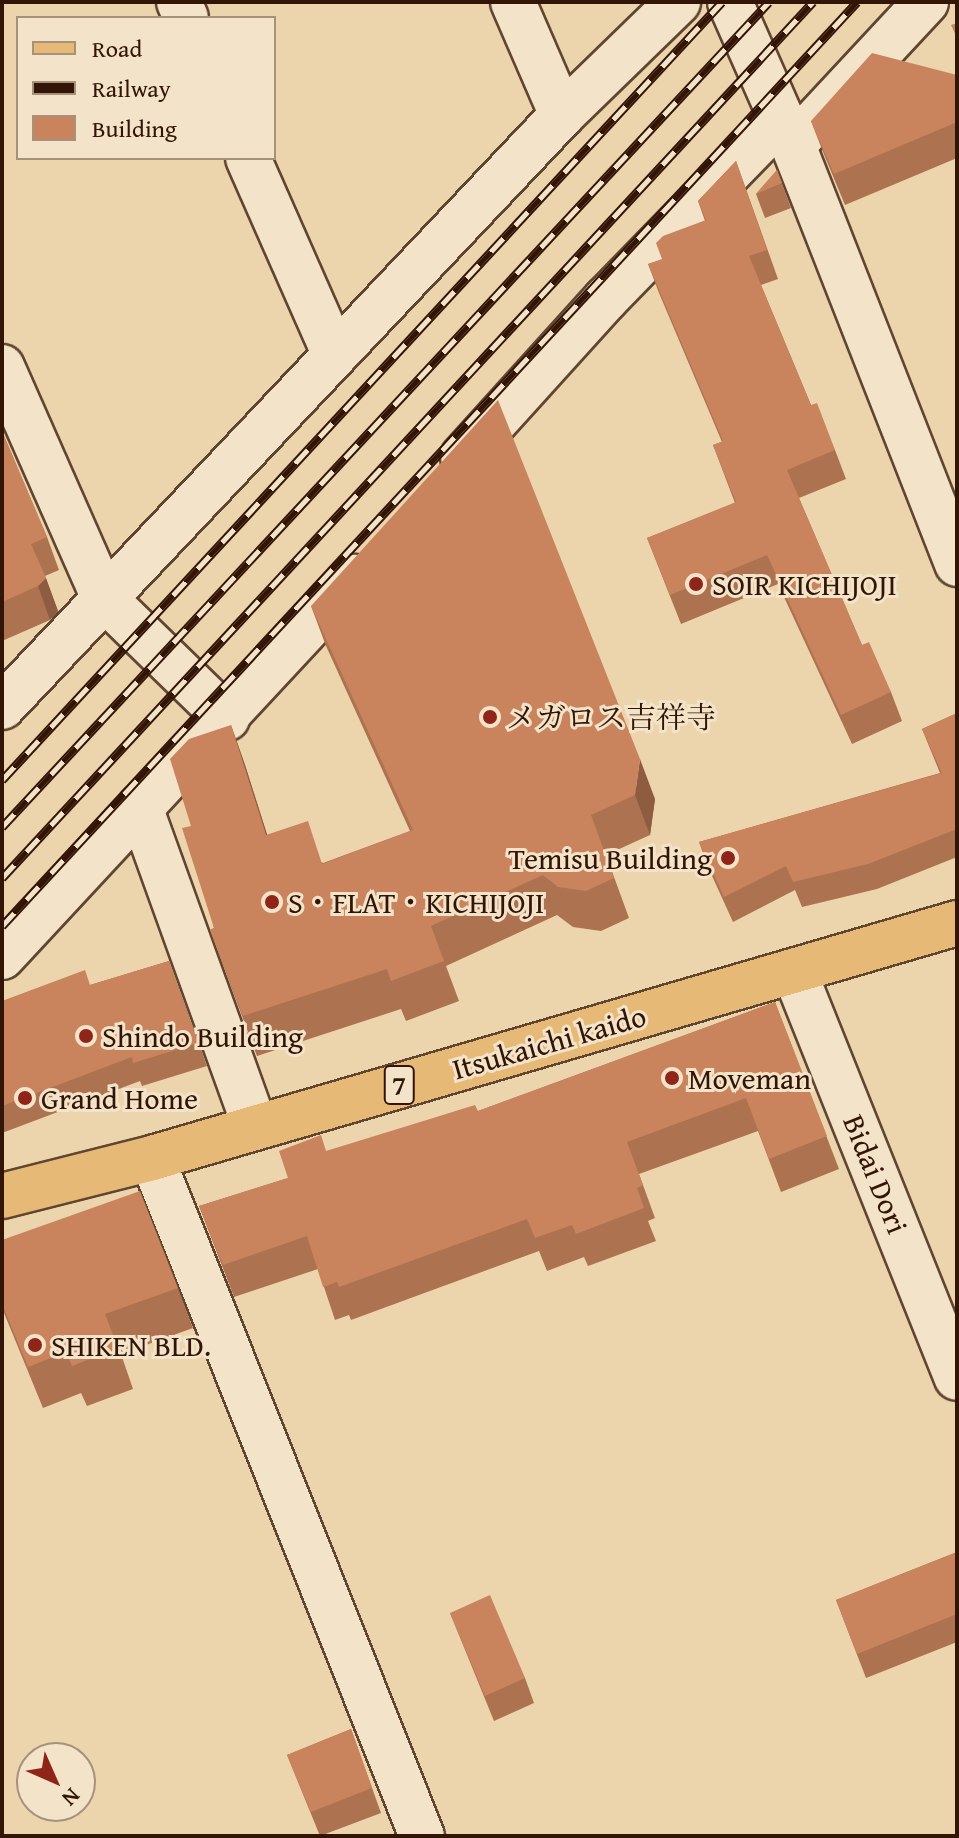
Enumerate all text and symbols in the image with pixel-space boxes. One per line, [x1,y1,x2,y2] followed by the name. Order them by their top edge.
[16,16,276,160] legend
[92,31,142,66] text: Road
[92,71,171,106] text: Railway
[92,111,177,146] text: Building
[712,566,897,602] place label: SOIR KICHIJOJI
[687,575,705,593] marker: SOIR KICHIJOJI
[506,699,716,735] place label: メガロス吉祥寺
[481,708,499,726] marker: メガロス吉祥寺
[508,840,712,876] place label: Temisu Building
[719,849,737,867] marker: Temisu Building
[288,884,544,920] place label: S・FLAT・KICHIJOJI
[263,893,281,911] marker: S・FLAT・KICHIJOJI
[448,997,650,1087] street label: Itsukaichi kaido
[102,1018,303,1054] place label: Shindo Building
[77,1027,95,1045] marker: Shindo Building
[688,1060,811,1096] place label: Moveman
[383,1061,415,1109] road number: 7
[663,1069,681,1087] marker: Moveman
[41,1080,198,1116] place label: Grand Home
[16,1089,34,1107] marker: Grand Home
[836,1109,916,1239] street label: Bidai Dori
[51,1327,211,1363] place label: SHIKEN BLD.
[26,1336,44,1354] marker: SHIKEN BLD.
[16,1742,96,1822] north arrow
[55,1781,88,1814] text: N

